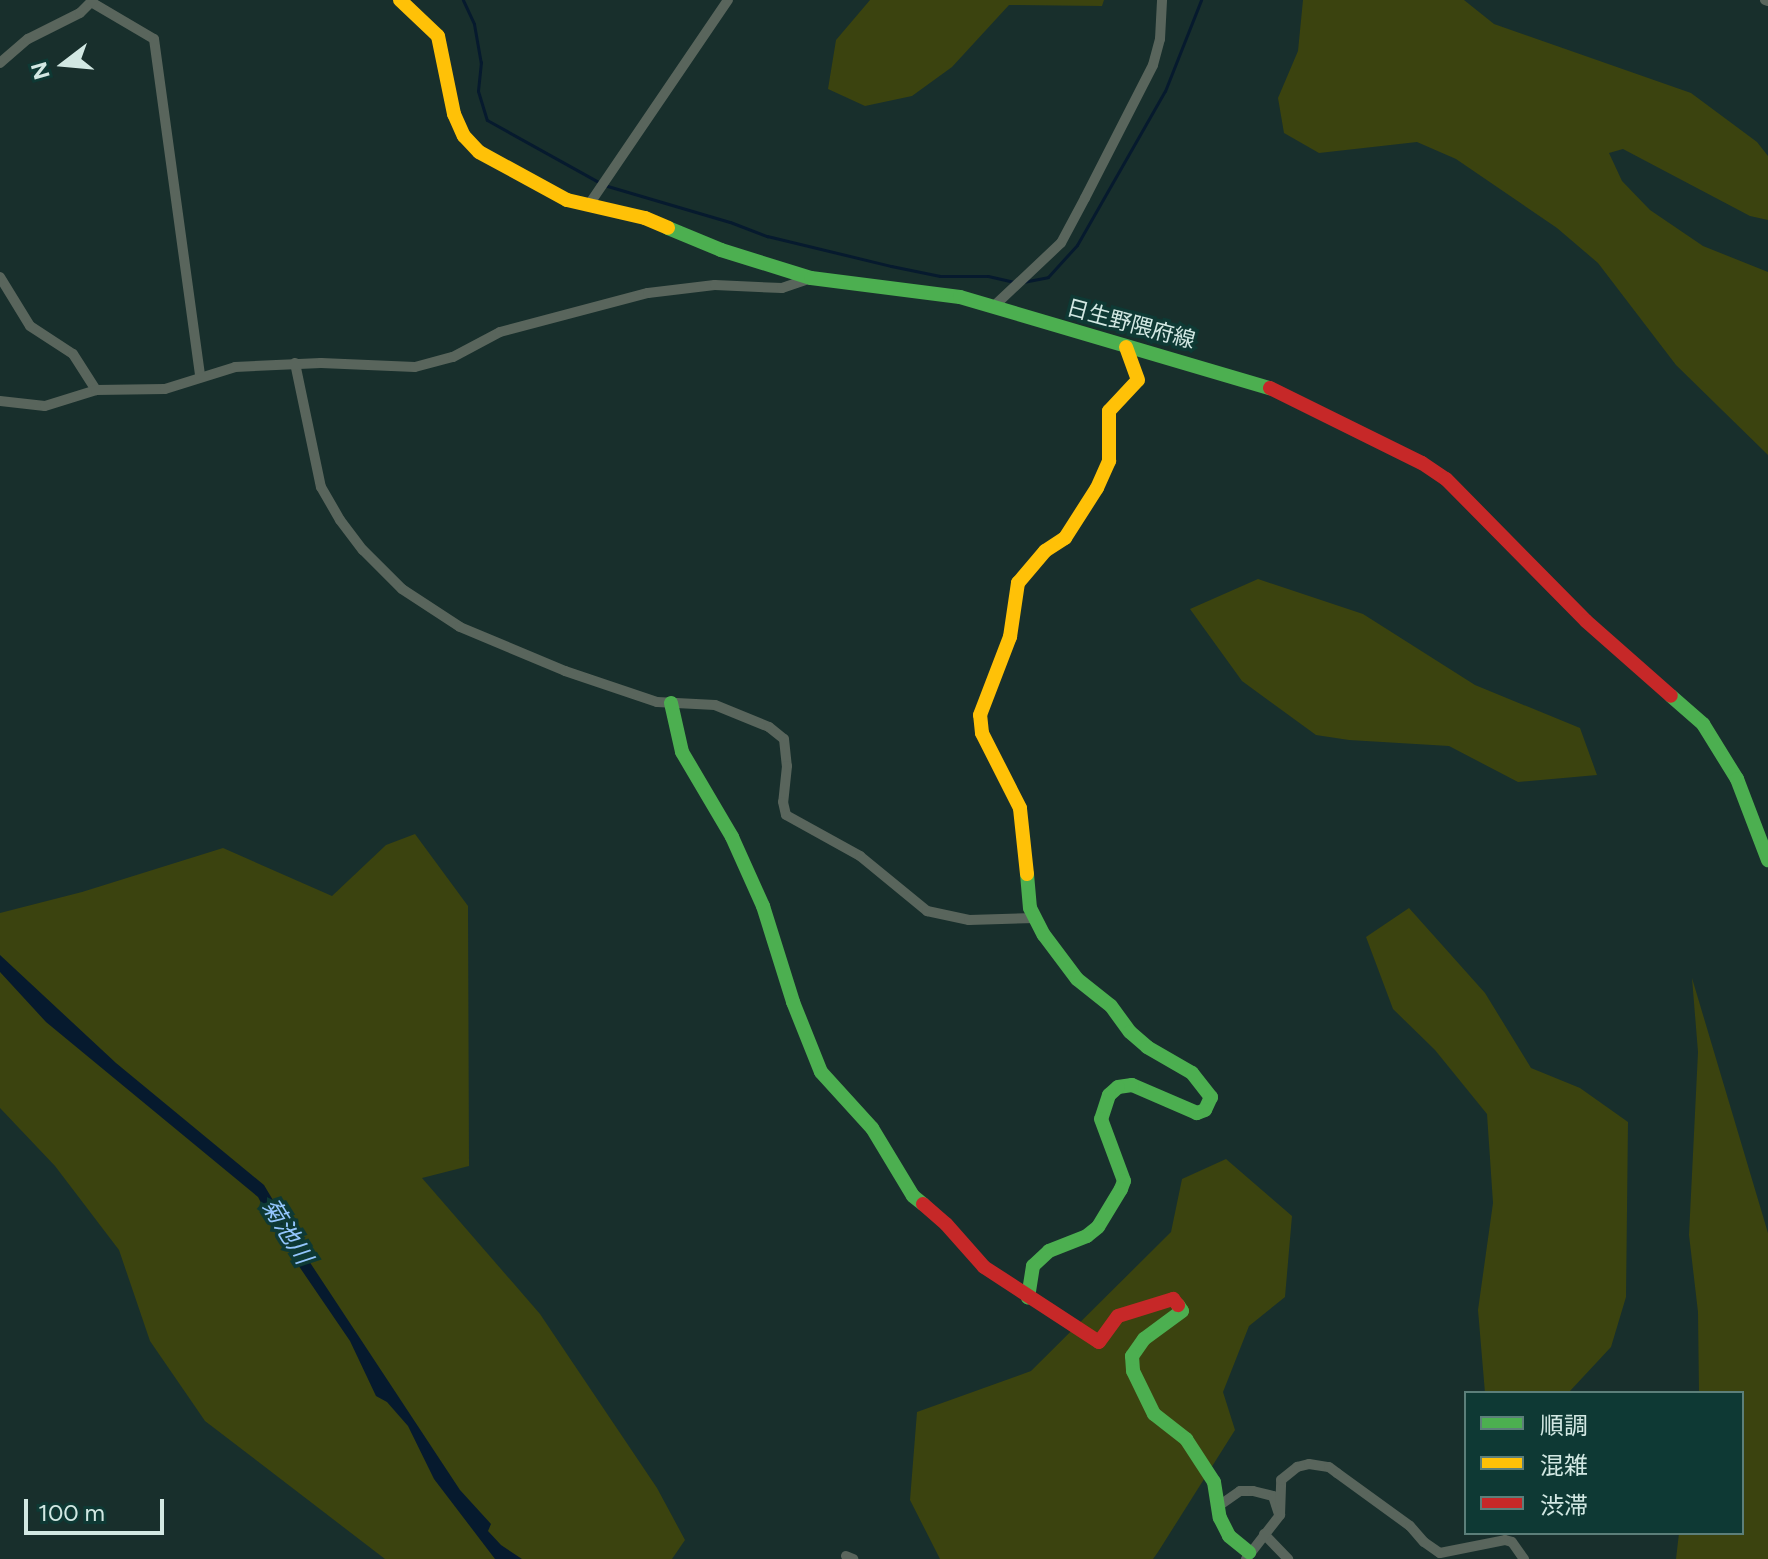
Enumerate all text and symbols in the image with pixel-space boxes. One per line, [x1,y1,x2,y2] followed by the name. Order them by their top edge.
[24,24,104,104] north arrow
[25,59,56,83] text: N
[1064,294,1198,354] street label: 日生野隈府線
[256,1193,318,1269] water label: 菊池川
[1464,1391,1744,1535] legend
[1540,1411,1588,1440] text: 順調
[1540,1451,1588,1480] text: 混雑
[28,1483,168,1533] scale bar
[1540,1491,1588,1520] text: 渋滞
[38,1498,105,1527] text: 100 m

